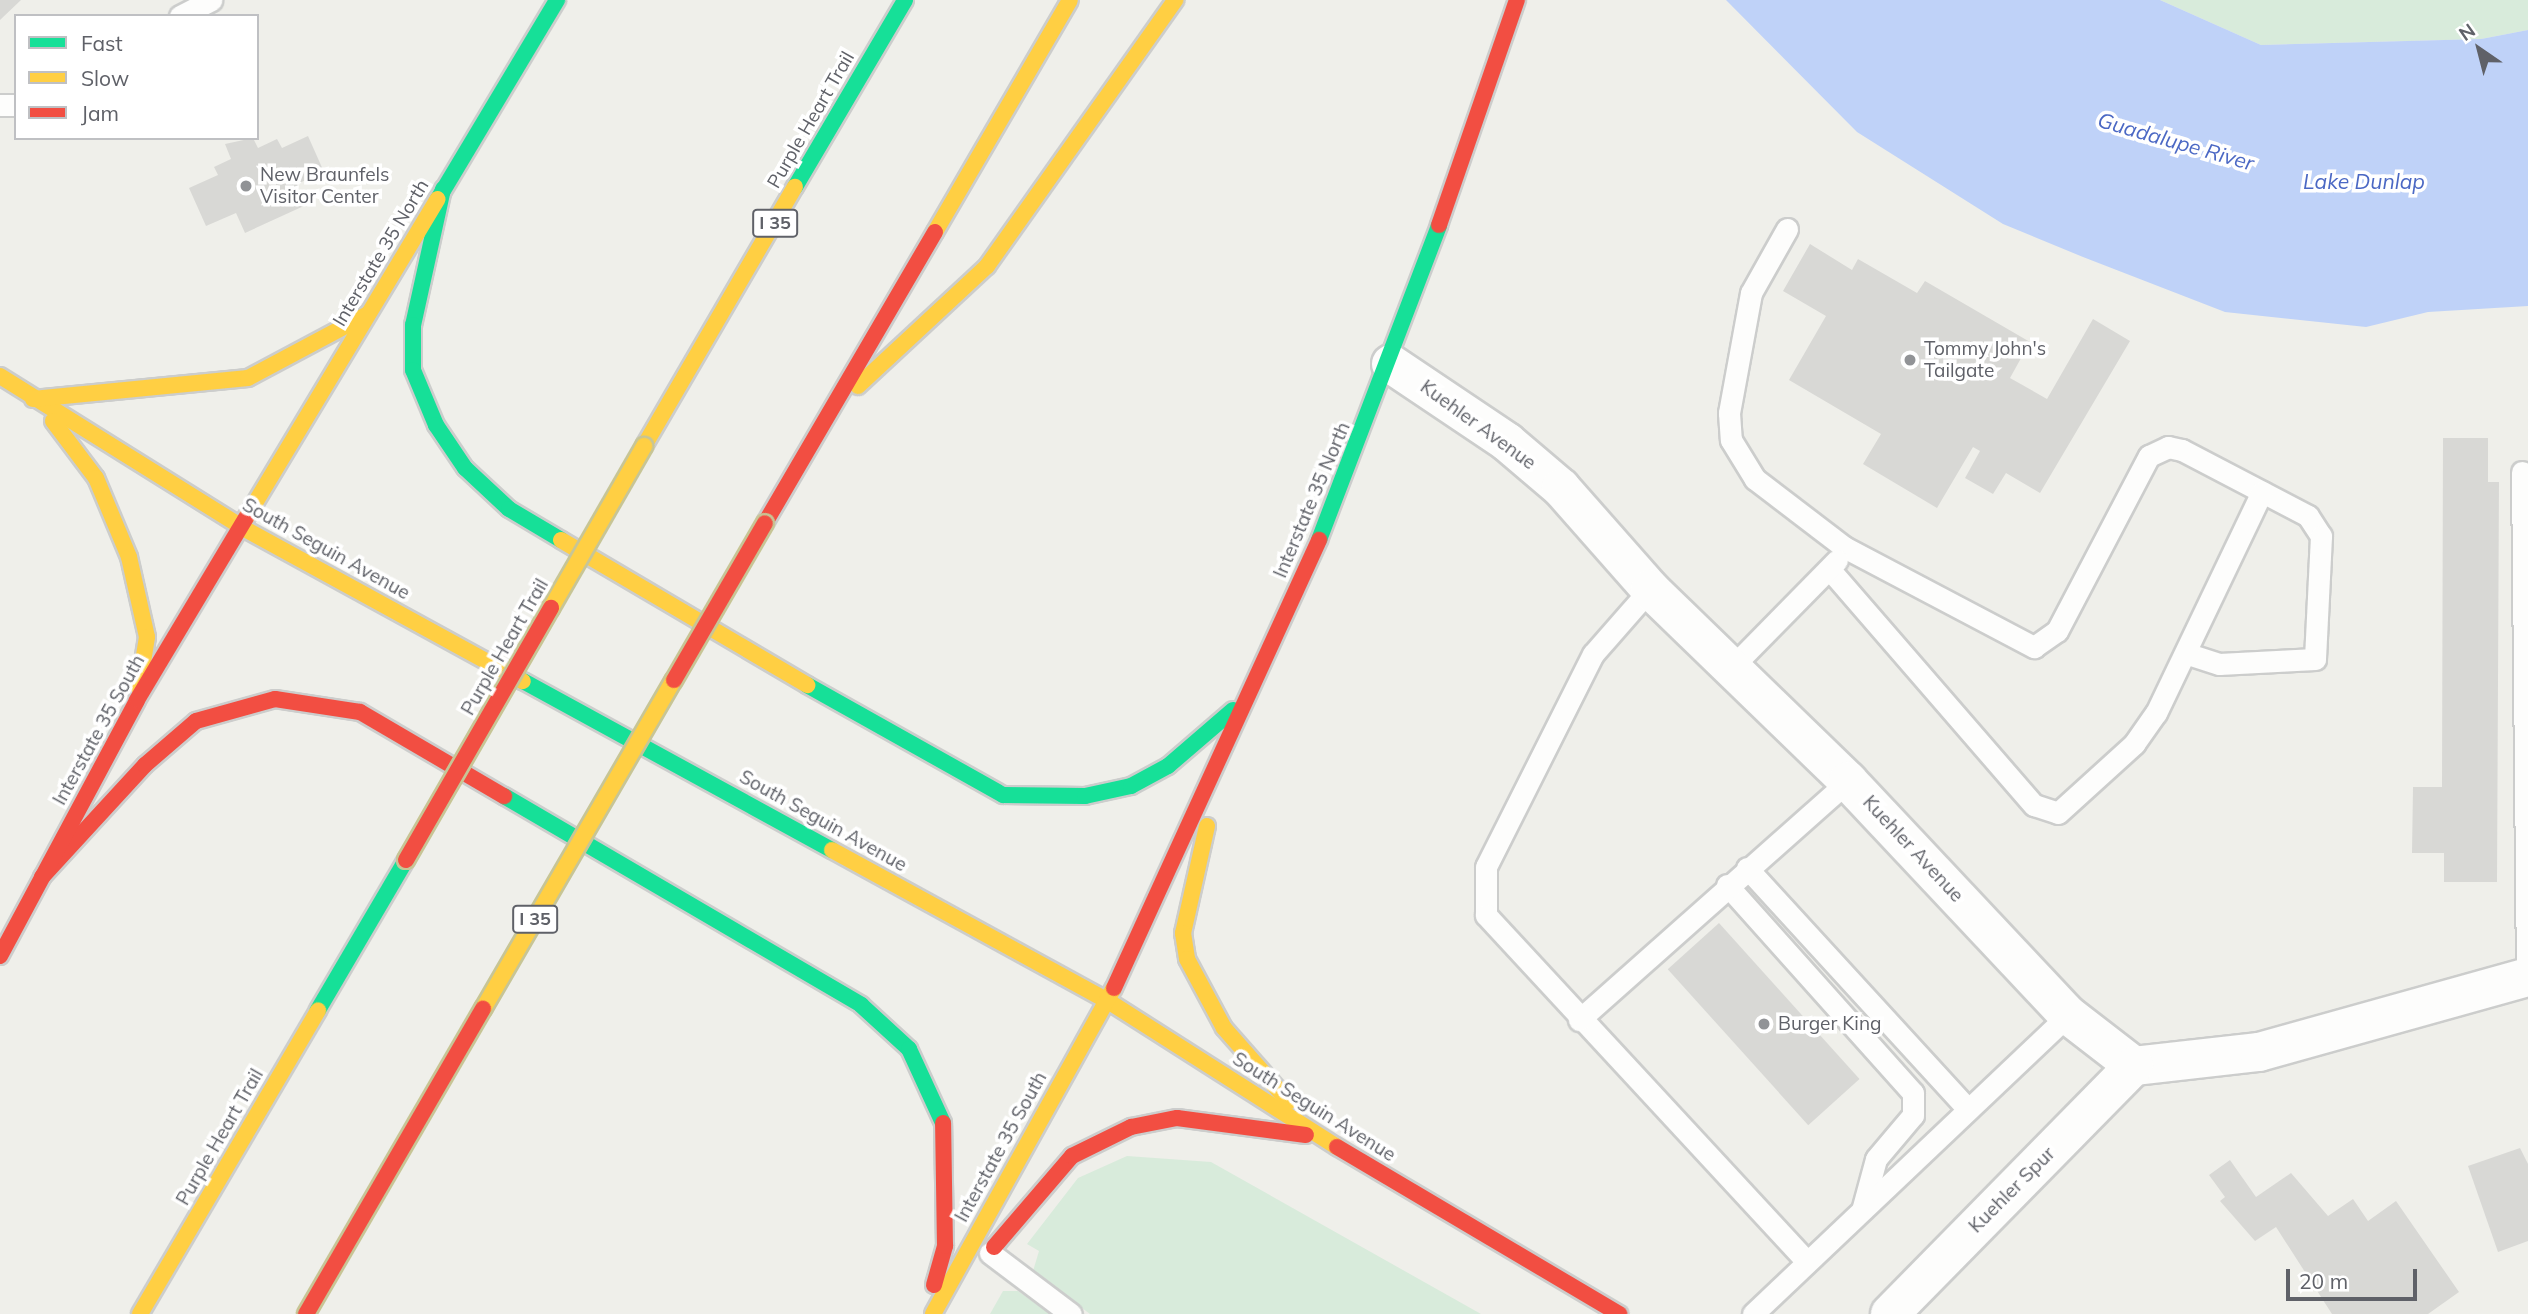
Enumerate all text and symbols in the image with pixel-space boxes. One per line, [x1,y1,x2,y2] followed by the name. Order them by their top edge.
[14,14,259,140] legend
[2444,14,2514,84] north arrow
[2454,18,2480,46] text: N
[81,30,123,56] text: Fast
[763,48,859,192] street label: Purple Heart Trail
[81,65,129,91] text: Slow
[81,100,119,126] text: Jam
[2095,107,2257,175] water label: Guadalupe River
[260,164,390,208] place label: New Braunfels Visitor Center
[2303,168,2425,194] water label: Lake Dunlap
[328,176,434,330] street label: Interstate 35 North
[238,178,254,194] marker: New Braunfels Visitor Center
[750,208,800,238] road number: I 35
[1924,338,2046,382] place label: Tommy John's Tailgate
[1902,352,1918,368] marker: Tommy John's Tailgate
[1416,375,1540,475] street label: Kuehler Avenue
[1269,419,1355,581] street label: Interstate 35 North
[238,494,414,604] street label: South Seguin Avenue
[457,575,553,719] street label: Purple Heart Trail
[48,651,150,809] street label: Interstate 35 South
[735,766,911,876] street label: South Seguin Avenue
[1858,791,1968,907] street label: Kuehler Avenue
[510,904,560,934] road number: I 35
[1778,1013,1881,1035] place label: Burger King
[1756,1016,1772,1032] marker: Burger King
[1228,1048,1400,1166] street label: South Seguin Avenue
[172,1065,268,1209] street label: Purple Heart Trail
[950,1068,1052,1226] street label: Interstate 35 South
[1964,1142,2060,1238] street label: Kuehler Spur
[2290,1254,2421,1298] scale bar
[2299,1268,2348,1294] text: 20 m

